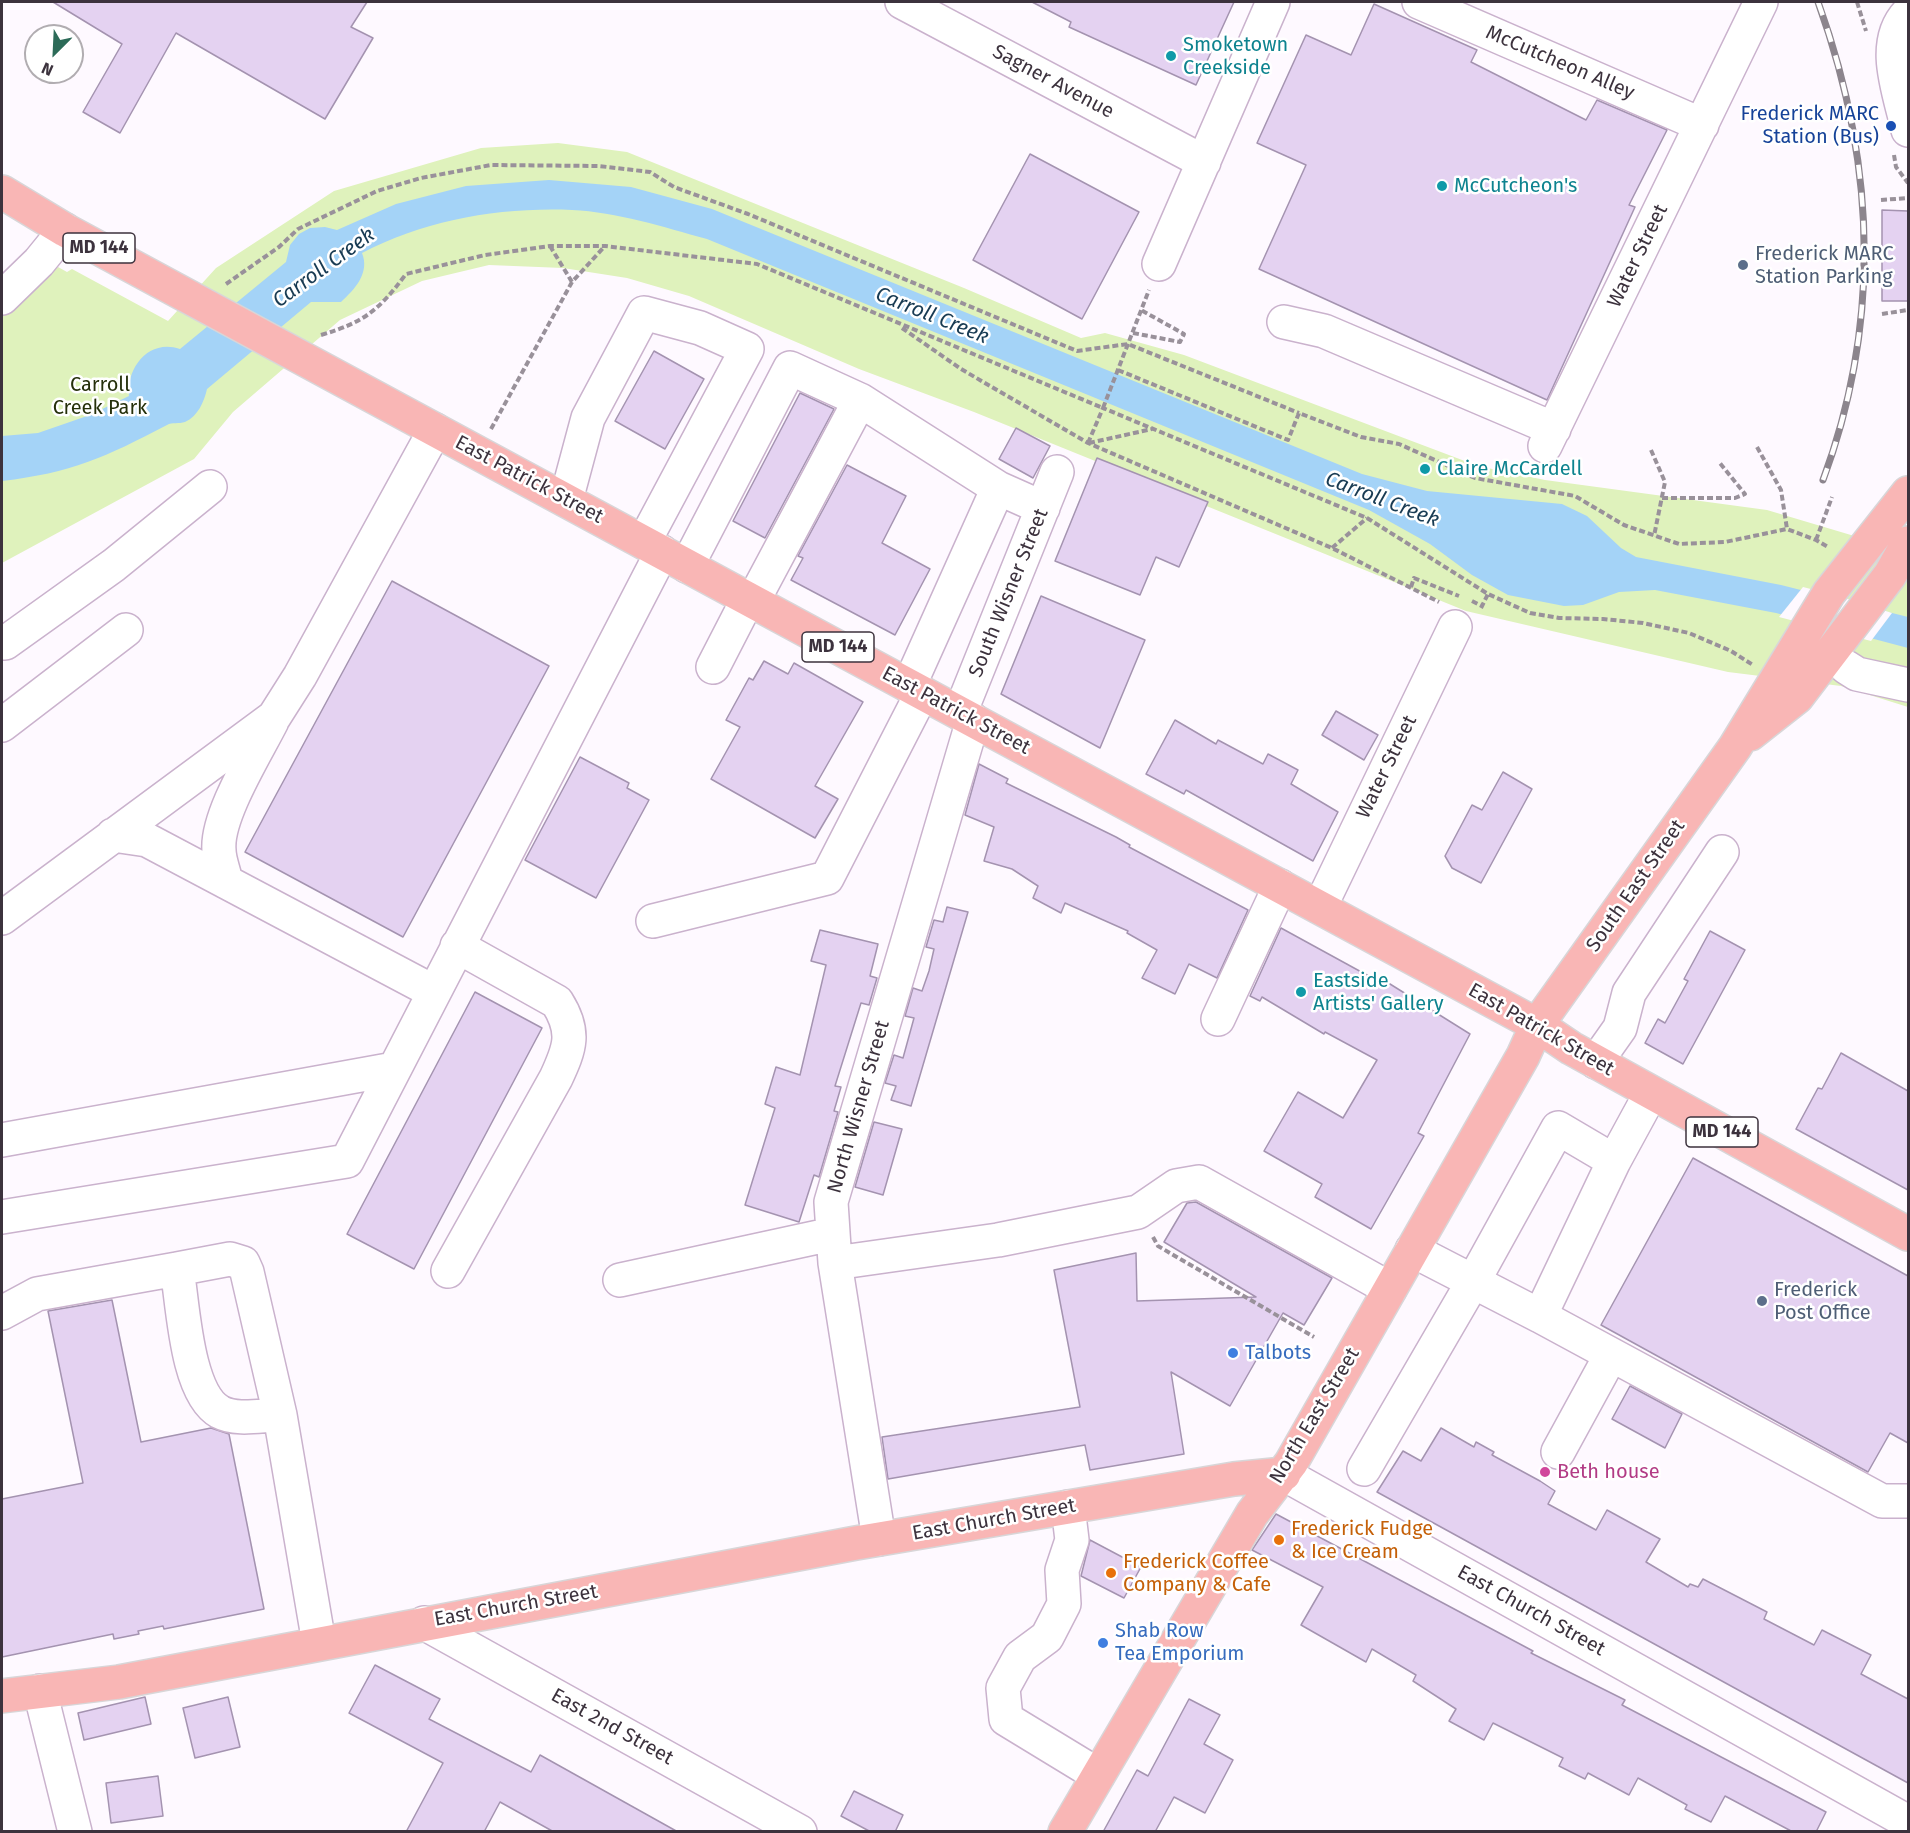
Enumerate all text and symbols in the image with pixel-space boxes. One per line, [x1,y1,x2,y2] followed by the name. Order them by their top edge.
[1482,21,1638,105] street label: McCutcheon Alley
[24,24,84,84] north arrow
[1183,33,1288,80] place label: Smoketown Creekside
[988,40,1118,124] street label: Sagner Avenue
[1164,49,1178,63] marker: Smoketown Creekside
[39,58,56,80] text: N
[1740,102,1879,149] place label: Frederick MARC Station (Bus)
[1884,119,1898,133] marker: Frederick MARC Station (Bus)
[1454,174,1577,198] place label: McCutcheon's
[1435,179,1449,193] marker: McCutcheon's
[1603,200,1673,312] street label: Water Street
[268,223,380,313] water label: Carroll Creek
[63,233,135,263] road number: MD 144
[1755,242,1894,289] place label: Frederick MARC Station Parking
[1736,258,1750,272] marker: Frederick MARC Station Parking
[872,282,992,350] water label: Carroll Creek
[53,373,147,420] park label: Carroll Creek Park
[451,431,607,529] street label: East Patrick Street
[1437,457,1582,481] place label: Claire McCardell
[1418,462,1432,476] marker: Claire McCardell
[1321,467,1443,533] water label: Carroll Creek
[964,505,1054,681] street label: South Wisner Street
[802,632,874,662] road number: MD 144
[878,662,1034,760] street label: East Patrick Street
[1352,711,1422,823] street label: Water Street
[1582,815,1690,957] street label: South East Street
[1313,969,1444,1016] place label: Eastside Artists' Gallery
[1464,979,1618,1081] street label: East Patrick Street
[1294,985,1308,999] marker: Eastside Artists' Gallery
[823,1018,895,1196] street label: North Wisner Street
[1686,1117,1758,1147] road number: MD 144
[1774,1278,1871,1325] place label: Frederick Post Office
[1755,1294,1769,1308] marker: Frederick Post Office
[1245,1341,1311,1365] place label: Talbots
[1265,1344,1365,1488] street label: North East Street
[1226,1346,1240,1360] marker: Talbots
[1557,1460,1660,1484] place label: Beth house
[1538,1465,1552,1479] marker: Beth house
[911,1494,1077,1546] street label: East Church Street
[1291,1517,1433,1564] place label: Frederick Fudge & Ice Cream
[1272,1533,1286,1547] marker: Frederick Fudge & Ice Cream
[1123,1550,1271,1597] place label: Frederick Coffee Company & Cafe
[1453,1560,1609,1662] street label: East Church Street
[1104,1566,1118,1580] marker: Frederick Coffee Company & Cafe
[433,1580,599,1632] street label: East Church Street
[1115,1619,1244,1666] place label: Shab Row Tea Emporium
[1096,1636,1110,1650] marker: Shab Row Tea Emporium
[547,1684,677,1770] street label: East 2nd Street

